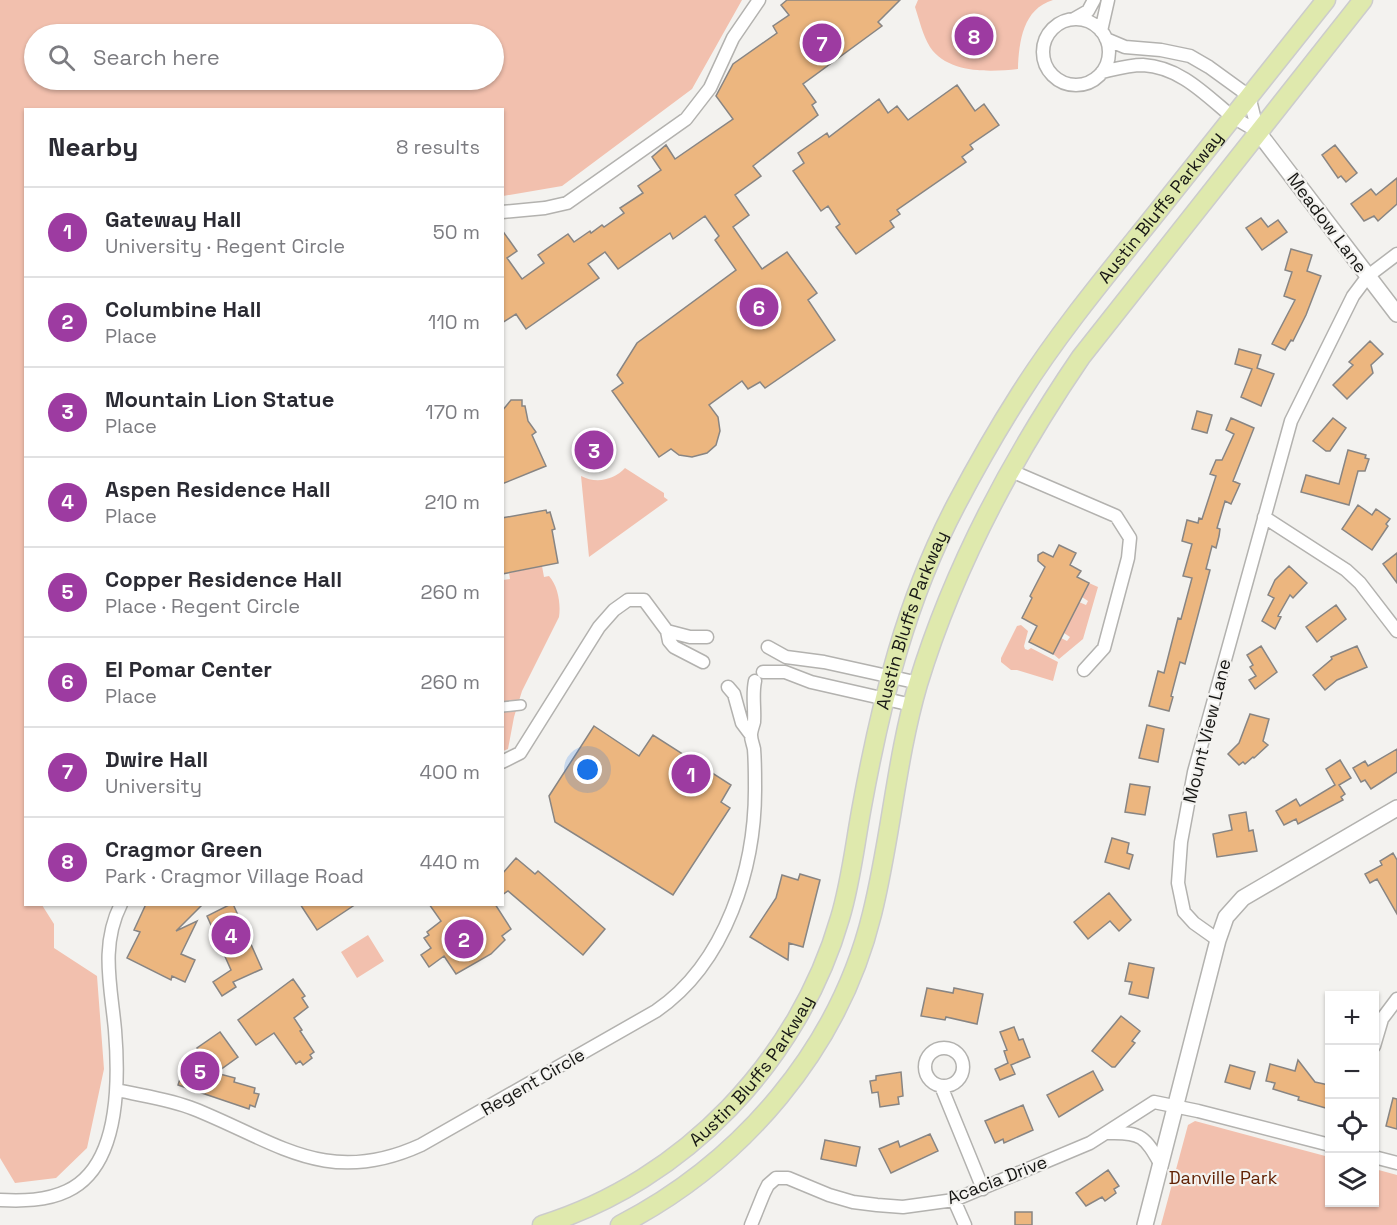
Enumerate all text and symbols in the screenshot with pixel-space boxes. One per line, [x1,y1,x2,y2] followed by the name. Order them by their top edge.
[954,14,994,58] pin: 8
[802,20,842,66] pin: 7
[24,24,504,90] search box
[45,41,78,74] icon: search
[93,43,220,71] text: Search here
[1093,126,1228,288] street label: Austin Bluffs Parkway
[48,130,138,164] text: Nearby
[396,134,480,160] text: 8 results
[1282,168,1373,277] street label: Meadow Lane
[105,205,241,233] text: Gateway Hall
[63,219,72,245] text: 1
[433,219,480,245] text: 50 m
[105,233,345,259] text: University · Regent Circle
[740,284,778,330] pin: 6
[105,295,261,323] text: Columbine Hall
[62,309,73,335] text: 2
[428,309,480,335] text: 110 m
[105,323,157,349] text: Place
[105,385,334,413] text: Mountain Lion Statue
[61,399,74,425] text: 3
[425,399,480,425] text: 170 m
[105,413,157,439] text: Place
[574,428,614,472] pin: 3
[105,475,331,503] text: Aspen Residence Hall
[61,489,74,515] text: 4
[424,489,480,515] text: 210 m
[105,503,157,529] text: Place
[870,527,953,712] street label: Austin Bluffs Parkway
[105,565,342,593] text: Copper Residence Hall
[62,579,74,605] text: 5
[421,579,480,605] text: 260 m
[105,593,300,619] text: Place · Regent Circle
[105,655,272,683] text: El Pomar Center
[1177,656,1236,806] street label: Mount View Lane
[61,669,74,695] text: 6
[421,669,480,695] text: 260 m
[105,683,157,709] text: Place
[105,745,208,773] text: Dwire Hall
[672,752,710,796] pin: 1
[573,755,602,784] your location
[62,759,73,785] text: 7
[420,759,480,785] text: 400 m
[105,773,202,799] text: University
[105,835,263,863] text: Cragmor Green
[62,849,74,875] text: 8
[420,849,480,875] text: 440 m
[105,863,364,889] text: Park · Cragmor Village Road
[212,912,250,958] pin: 4
[444,916,484,962] pin: 2
[684,991,818,1151] street label: Austin Bluffs Parkway
[1325,991,1379,1207] map controls
[1325,991,1379,1045] button: +
[477,1043,589,1121] street label: Regent Circle
[1325,1045,1379,1099] button: −
[180,1048,220,1094] pin: 5
[1325,1099,1379,1153] button: locate
[943,1150,1050,1209] street label: Acacia Drive
[1325,1153,1379,1207] button: layers
[1169,1166,1278,1189] park label: Danville Park

